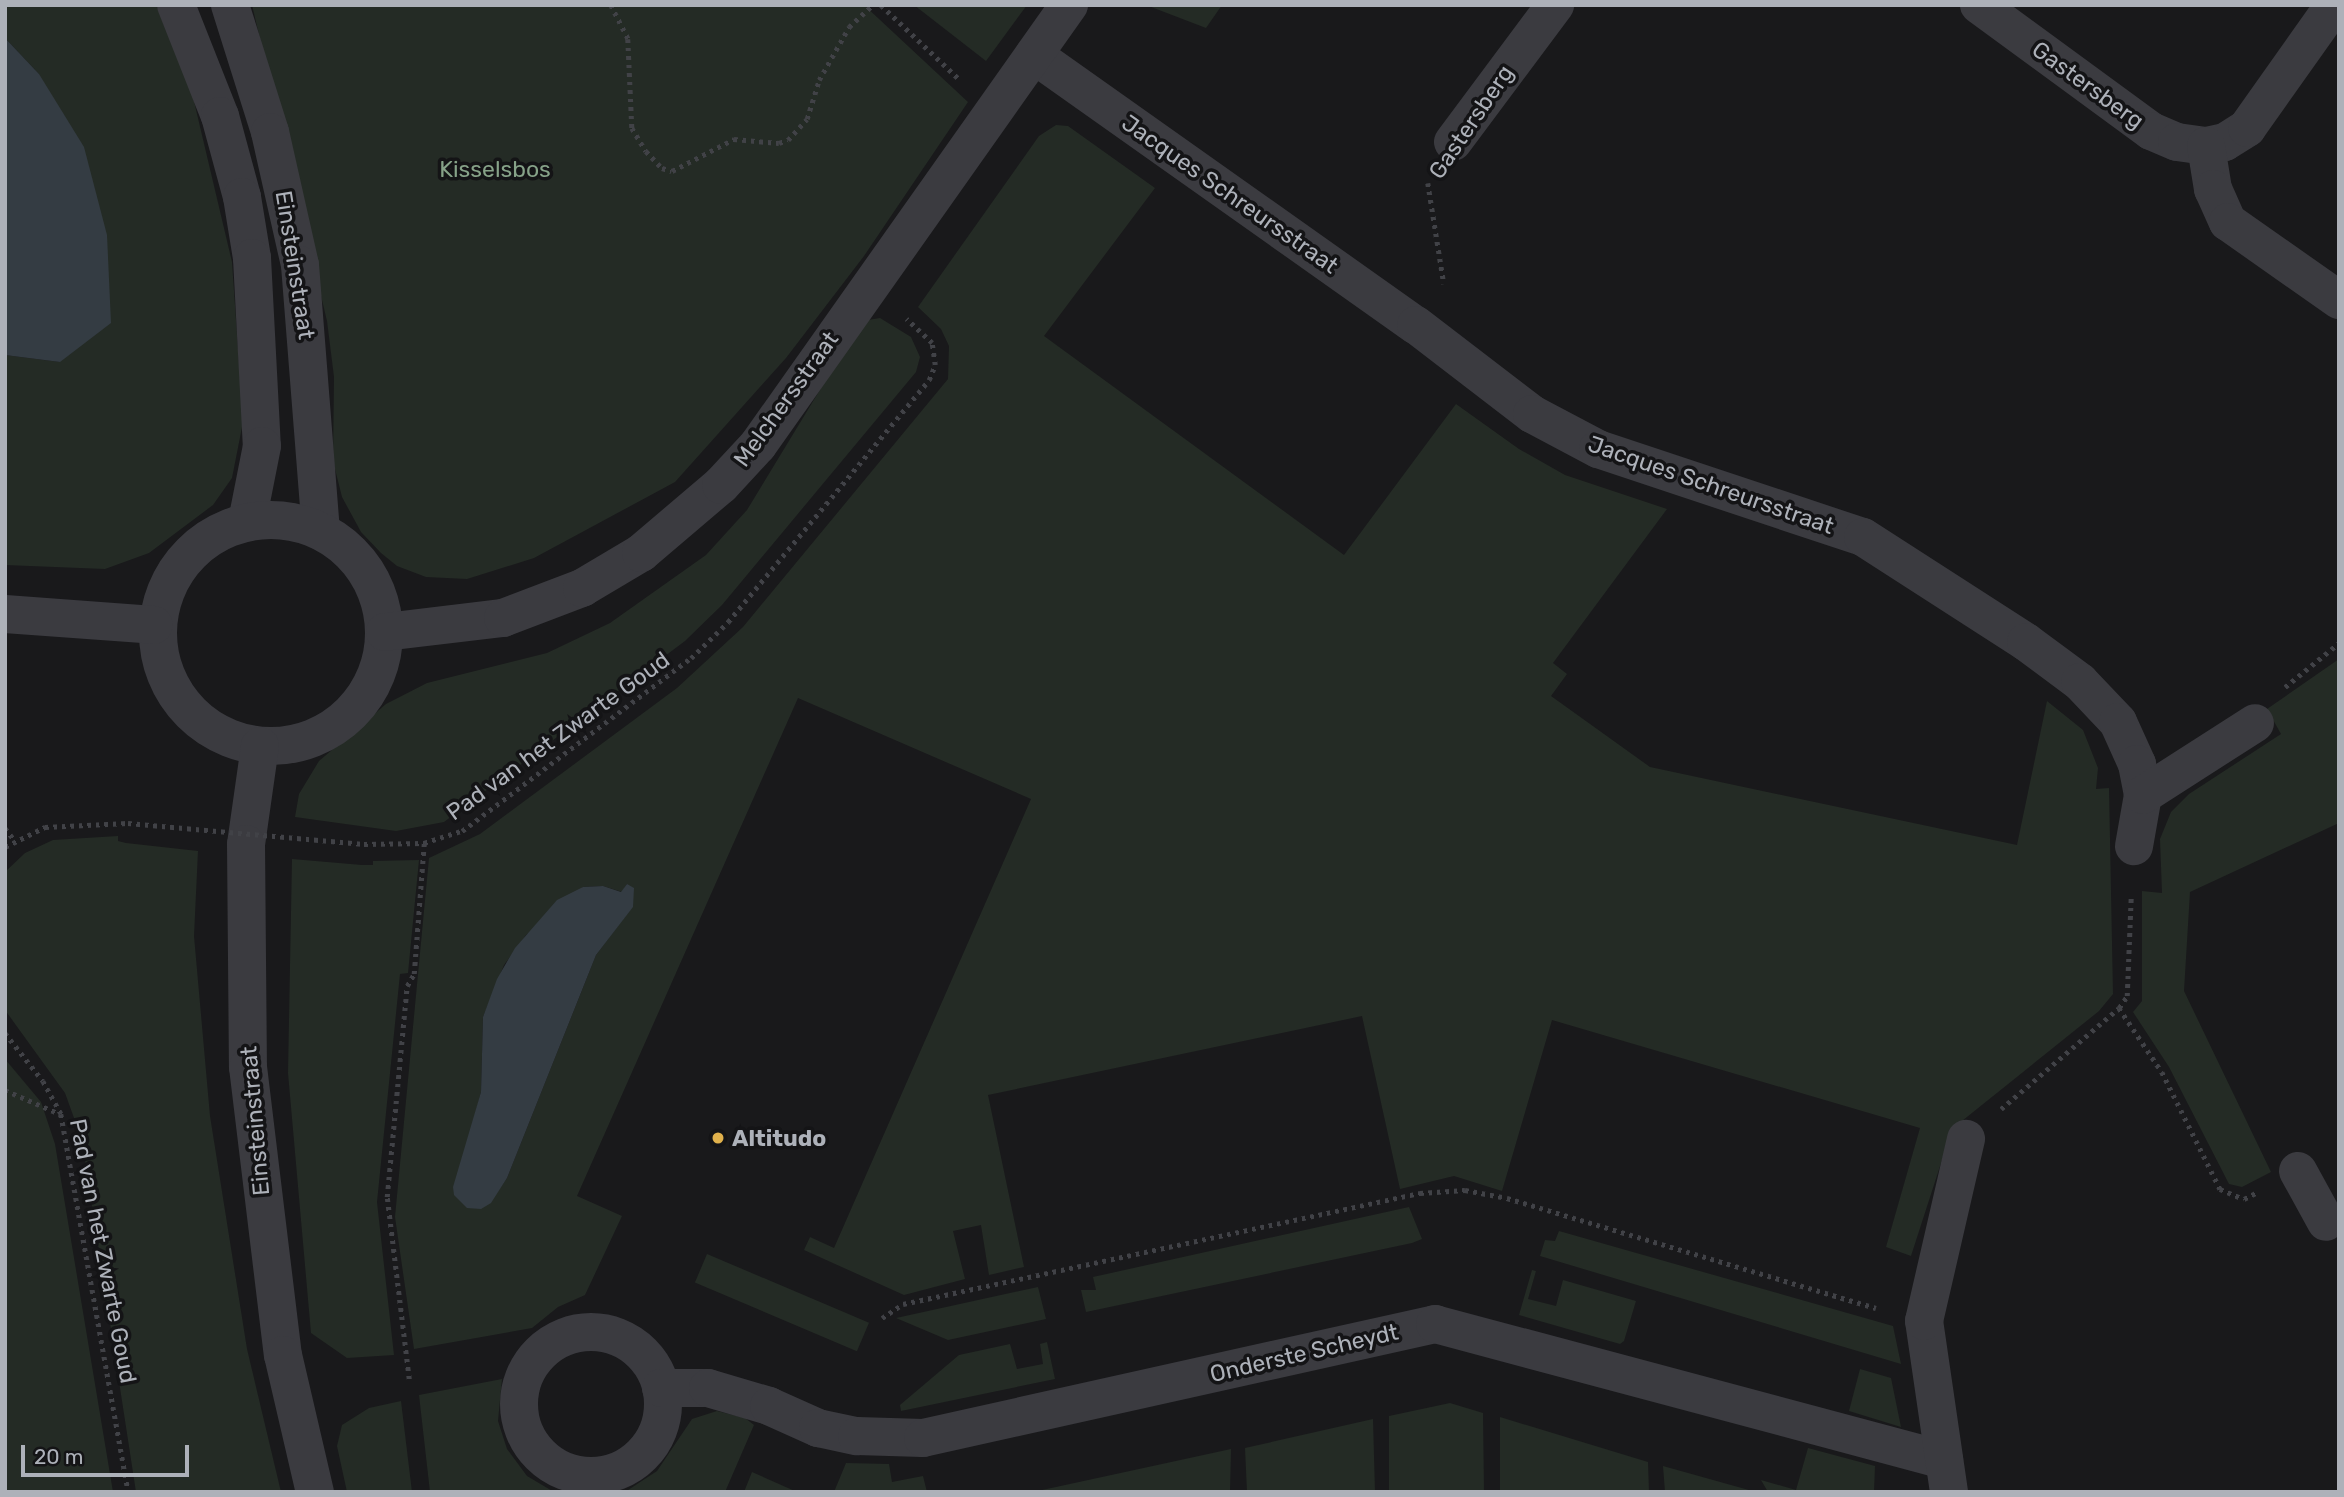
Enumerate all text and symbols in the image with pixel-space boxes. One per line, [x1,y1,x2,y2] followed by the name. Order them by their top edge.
[2027,35,2149,135] street label: Gastersberg
[1423,60,1519,184] street label: Gastersberg
[1116,109,1344,279] street label: Jacques Schreursstraat
[439,155,551,183] park label: Kisselsbos
[270,189,320,341] street label: Einsteinstraat
[728,326,844,472] street label: Melchersstraat
[1585,430,1837,540] street label: Jacques Schreursstraat
[441,646,675,826] street label: Pad van het Zwarte Goud
[235,1045,275,1197] street label: Einsteinstraat
[64,1116,142,1386] street label: Pad van het Zwarte Goud
[732,1124,826,1152] place label: Altitudo
[710,1130,726,1146] marker: Altitudo
[1207,1318,1401,1388] street label: Onderste Scheydt
[24,1430,192,1474] scale bar
[34,1444,83,1469] text: 20 m

